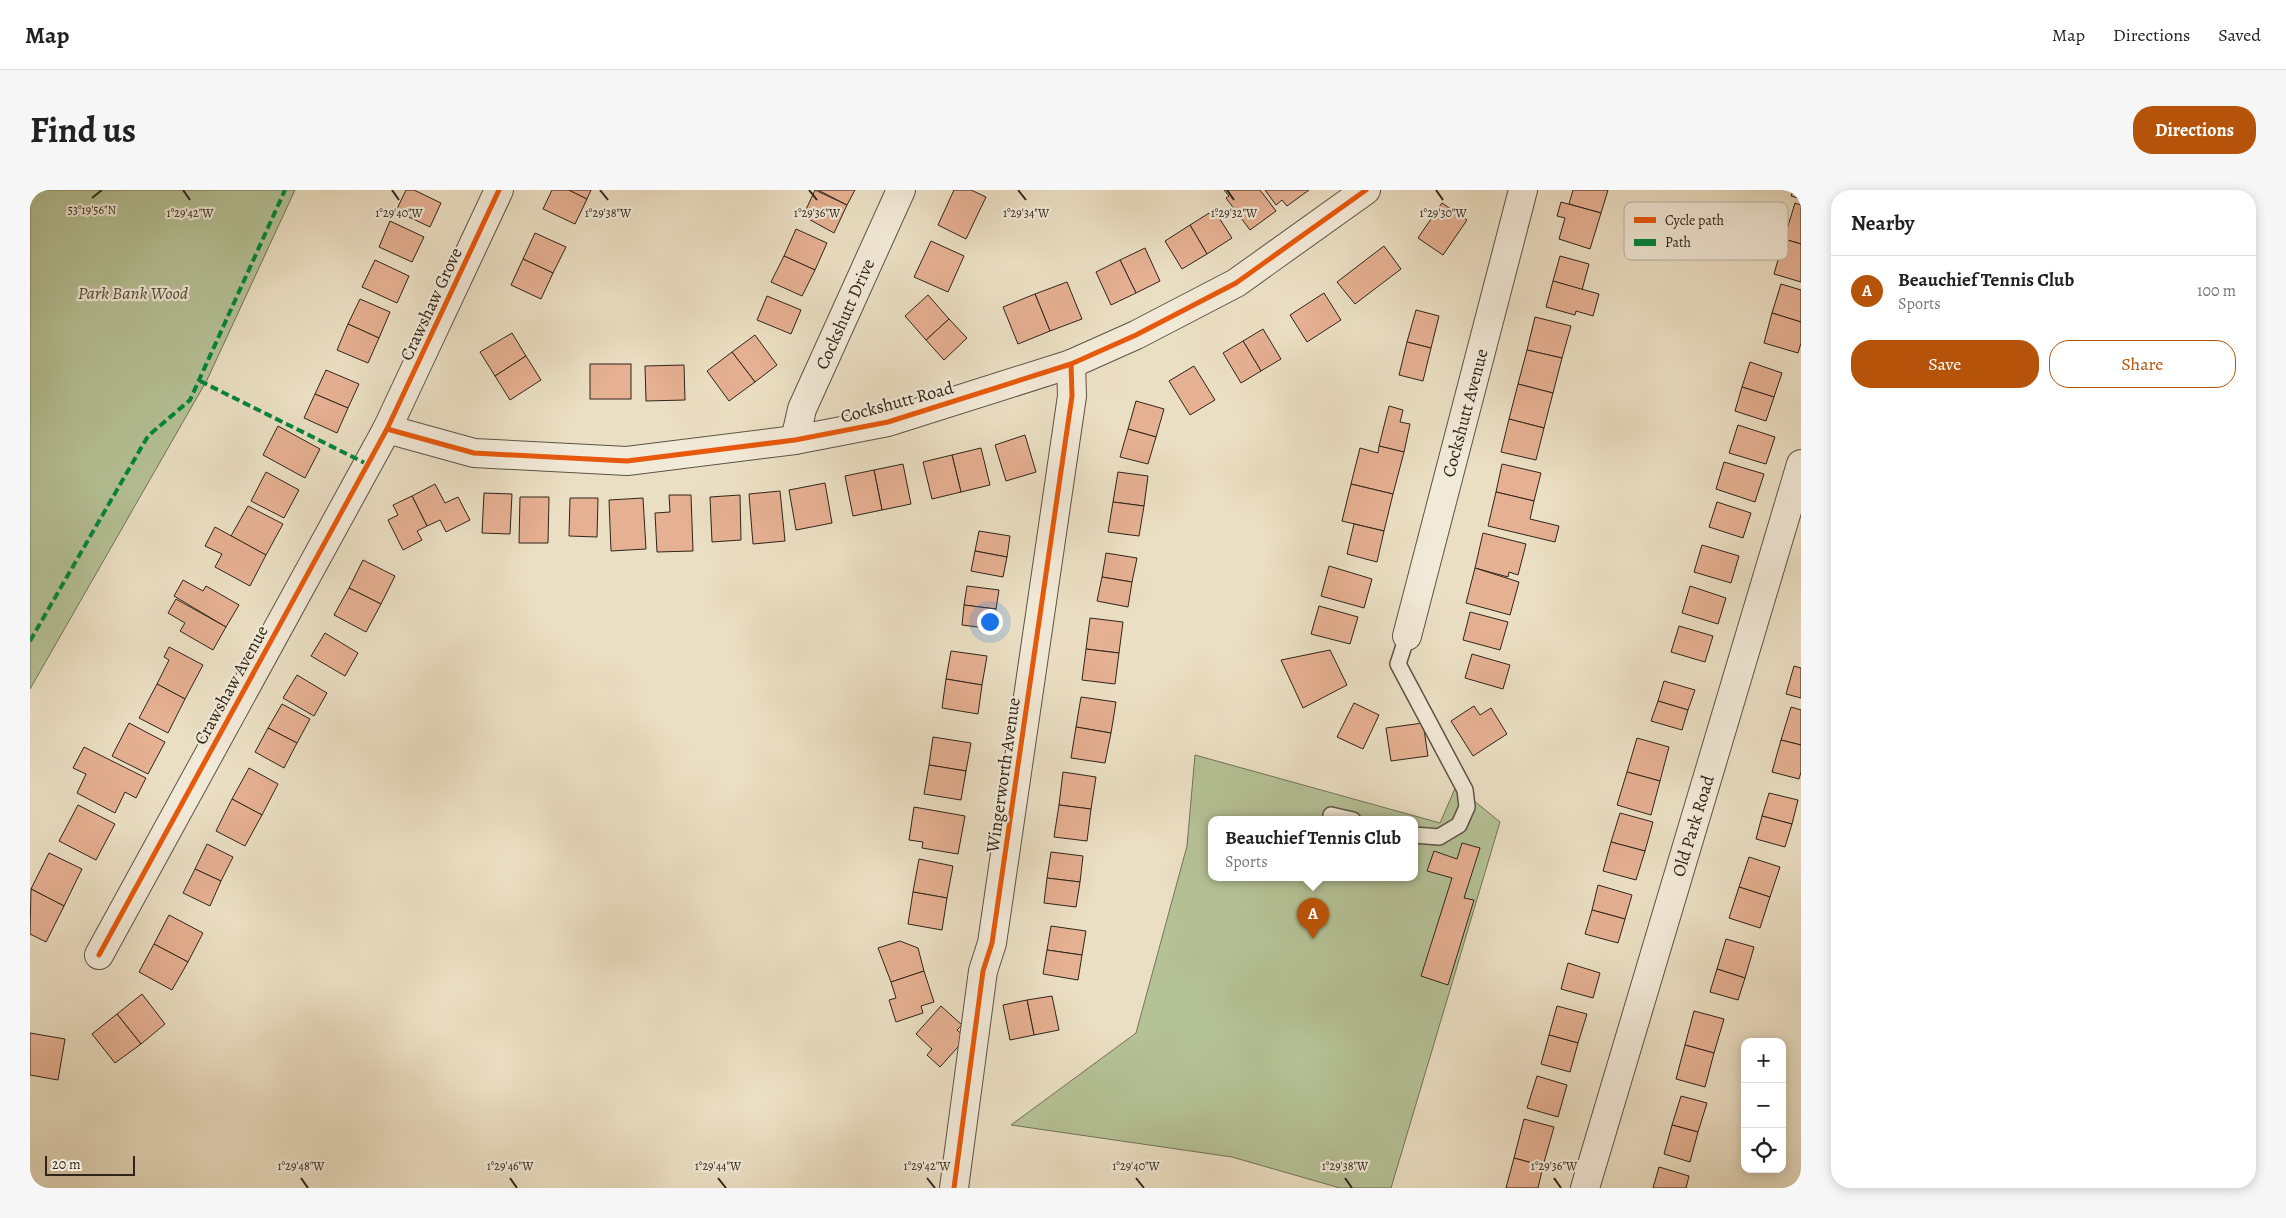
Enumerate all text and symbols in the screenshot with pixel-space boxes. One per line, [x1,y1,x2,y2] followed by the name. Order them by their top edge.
[25,19,69,51] text: Map
[2052,23,2085,47] text: Map
[2113,23,2190,47] text: Directions
[2218,23,2261,47] text: Saved
[30,106,136,154] text: Find us
[2133,106,2256,154] button: Directions
[68,202,117,218] text: 53°19'56"N
[1624,202,1788,260] legend
[167,205,214,221] text: 1°29'42"W
[375,205,424,221] text: 1°29'40"W
[585,205,632,221] text: 1°29'38"W
[794,205,841,221] text: 1°29'36"W
[1003,205,1050,221] text: 1°29'34"W
[1211,205,1258,221] text: 1°29'32"W
[1419,205,1467,221] text: 1°29'30"W
[1851,209,1914,237] text: Nearby
[1665,211,1725,230] text: Cycle path
[1665,233,1692,252] text: Path
[394,243,468,365] street label: Crawshaw Grove
[810,255,880,373] street label: Cockshutt Drive
[1898,267,2074,293] text: Beauchief Tennis Club
[1862,280,1872,302] text: A
[2197,280,2236,302] text: 100 m
[78,281,189,305] park label: Park Bank Wood
[1898,293,1941,315] text: Sports
[1851,340,2039,388] button: Save
[2049,340,2236,388] button: Share
[1436,346,1494,480] street label: Cockshutt Avenue
[838,375,956,429] street label: Cockshutt Road
[977,609,1003,635] your location
[188,621,274,749] street label: Crawshaw Avenue
[980,696,1026,855] street label: Wingerworth Avenue
[1666,772,1720,880] street label: Old Park Road
[1208,816,1418,881] popup
[1225,825,1401,851] text: Beauchief Tennis Club
[1225,851,1268,873] text: Sports
[1297,898,1329,939] pin: A
[1741,1038,1786,1173] map controls
[1741,1038,1786,1083] button: +
[1741,1083,1786,1128] button: −
[1741,1128,1786,1173] button: locate
[45,1153,135,1176] scale bar
[52,1155,81,1174] text: 20 m
[277,1158,325,1174] text: 1°29'48"W
[487,1158,534,1174] text: 1°29'46"W
[695,1158,742,1174] text: 1°29'44"W
[904,1158,951,1174] text: 1°29'42"W
[1112,1158,1161,1174] text: 1°29'40"W
[1322,1158,1369,1174] text: 1°29'38"W
[1531,1158,1578,1174] text: 1°29'36"W

